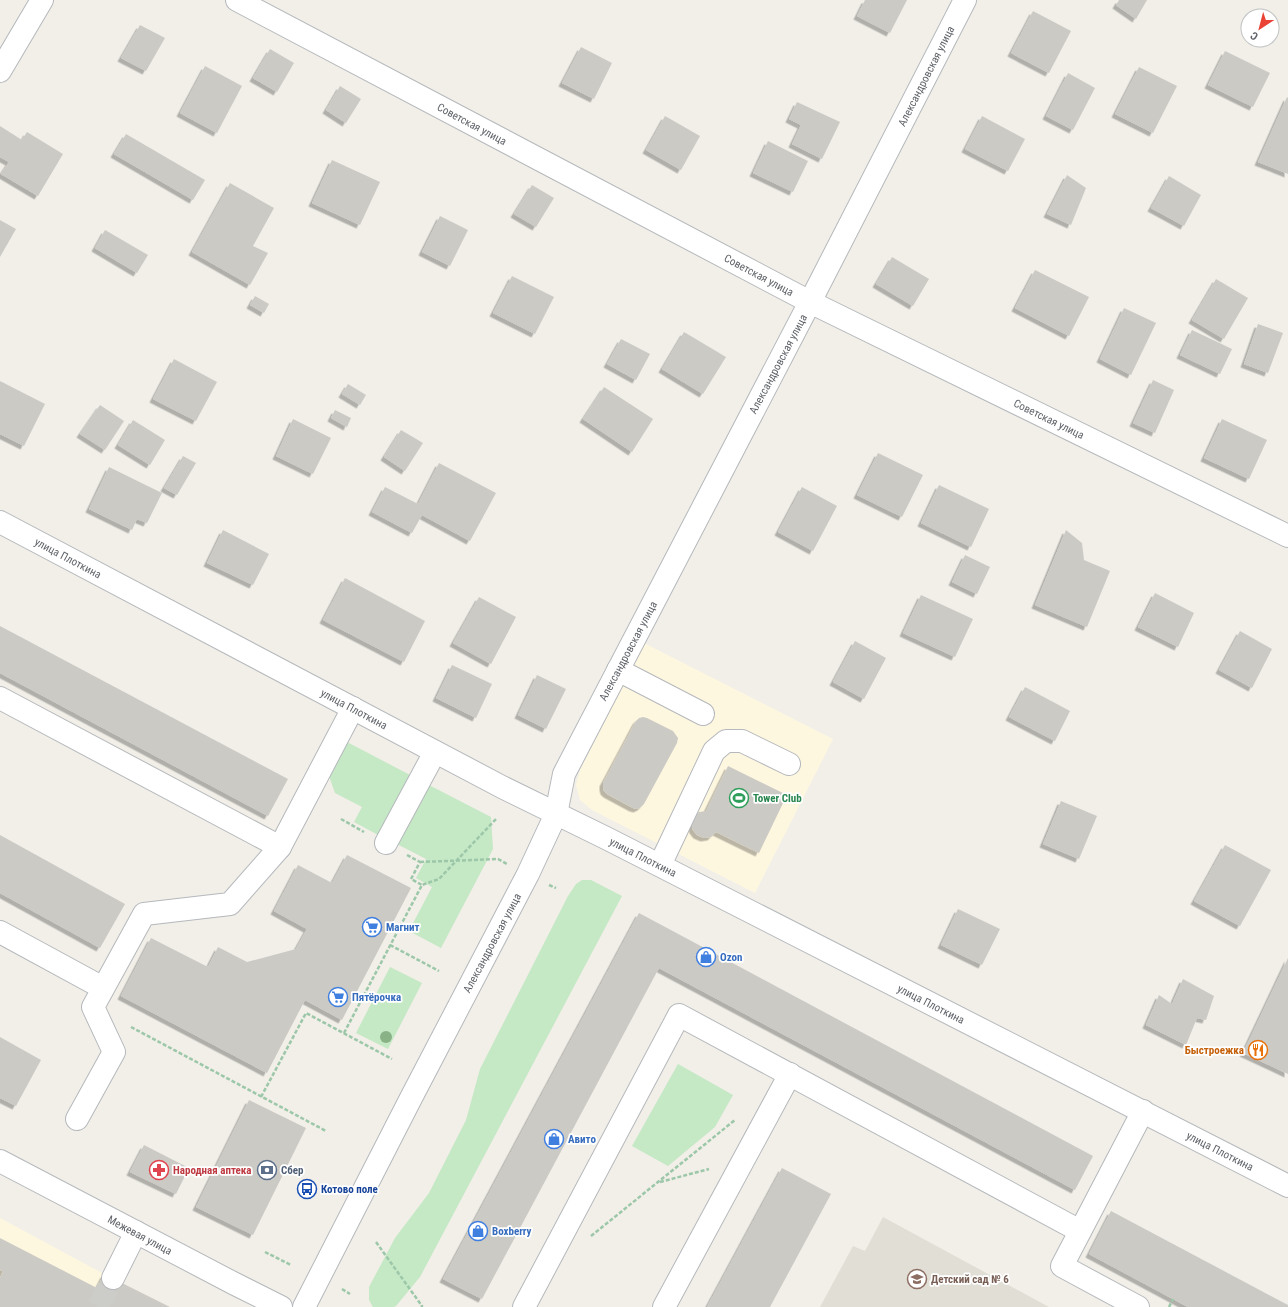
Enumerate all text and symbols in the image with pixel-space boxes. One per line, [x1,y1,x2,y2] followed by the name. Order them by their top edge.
[1240,8,1280,48] north arrow
[895,24,957,129] street label: Александровская улица
[1248,29,1261,43] text: С
[435,101,509,148] street label: Советская улица
[722,252,796,299] street label: Советская улица
[747,312,810,416] street label: Александровская улица
[1011,397,1086,442] street label: Советская улица
[32,535,103,581] street label: улица Плоткина
[597,599,660,703] street label: Александровская улица
[318,686,389,732] street label: улица Плоткина
[728,787,750,809] sports icon: Tower Club
[753,792,802,805] place label: Tower Club
[607,835,678,880] street label: улица Плоткина
[461,891,524,995] street label: Александровская улица
[361,916,383,938] supermarket icon: Магнит
[386,921,420,934] place label: Магнит
[695,946,717,968] shop icon: Ozon
[720,951,742,964] place label: Ozon
[895,982,966,1027] street label: улица Плоткина
[327,986,349,1008] supermarket icon: Пятёрочка
[352,991,401,1004] place label: Пятёрочка
[1247,1039,1269,1061] restaurant icon: Быстроежка
[1185,1044,1244,1057] place label: Быстроежка
[543,1128,565,1150] shop icon: Авито
[1184,1129,1255,1174] street label: улица Плоткина
[568,1133,596,1146] place label: Авито
[148,1159,170,1181] pharmacy icon: Народная аптека
[256,1159,278,1181] bank icon: Сбер
[173,1164,252,1177] place label: Народная аптека
[281,1164,304,1177] place label: Сбер
[296,1178,318,1200] bus stop icon: Котово поле
[321,1183,378,1196] place label: Котово поле
[105,1213,174,1258] street label: Межевая улица
[467,1220,489,1242] shop icon: Boxberry
[492,1225,532,1238] place label: Boxberry
[906,1268,928,1290] school or university icon: Детский сад № 6
[931,1273,1009,1286] place label: Детский сад № 6

